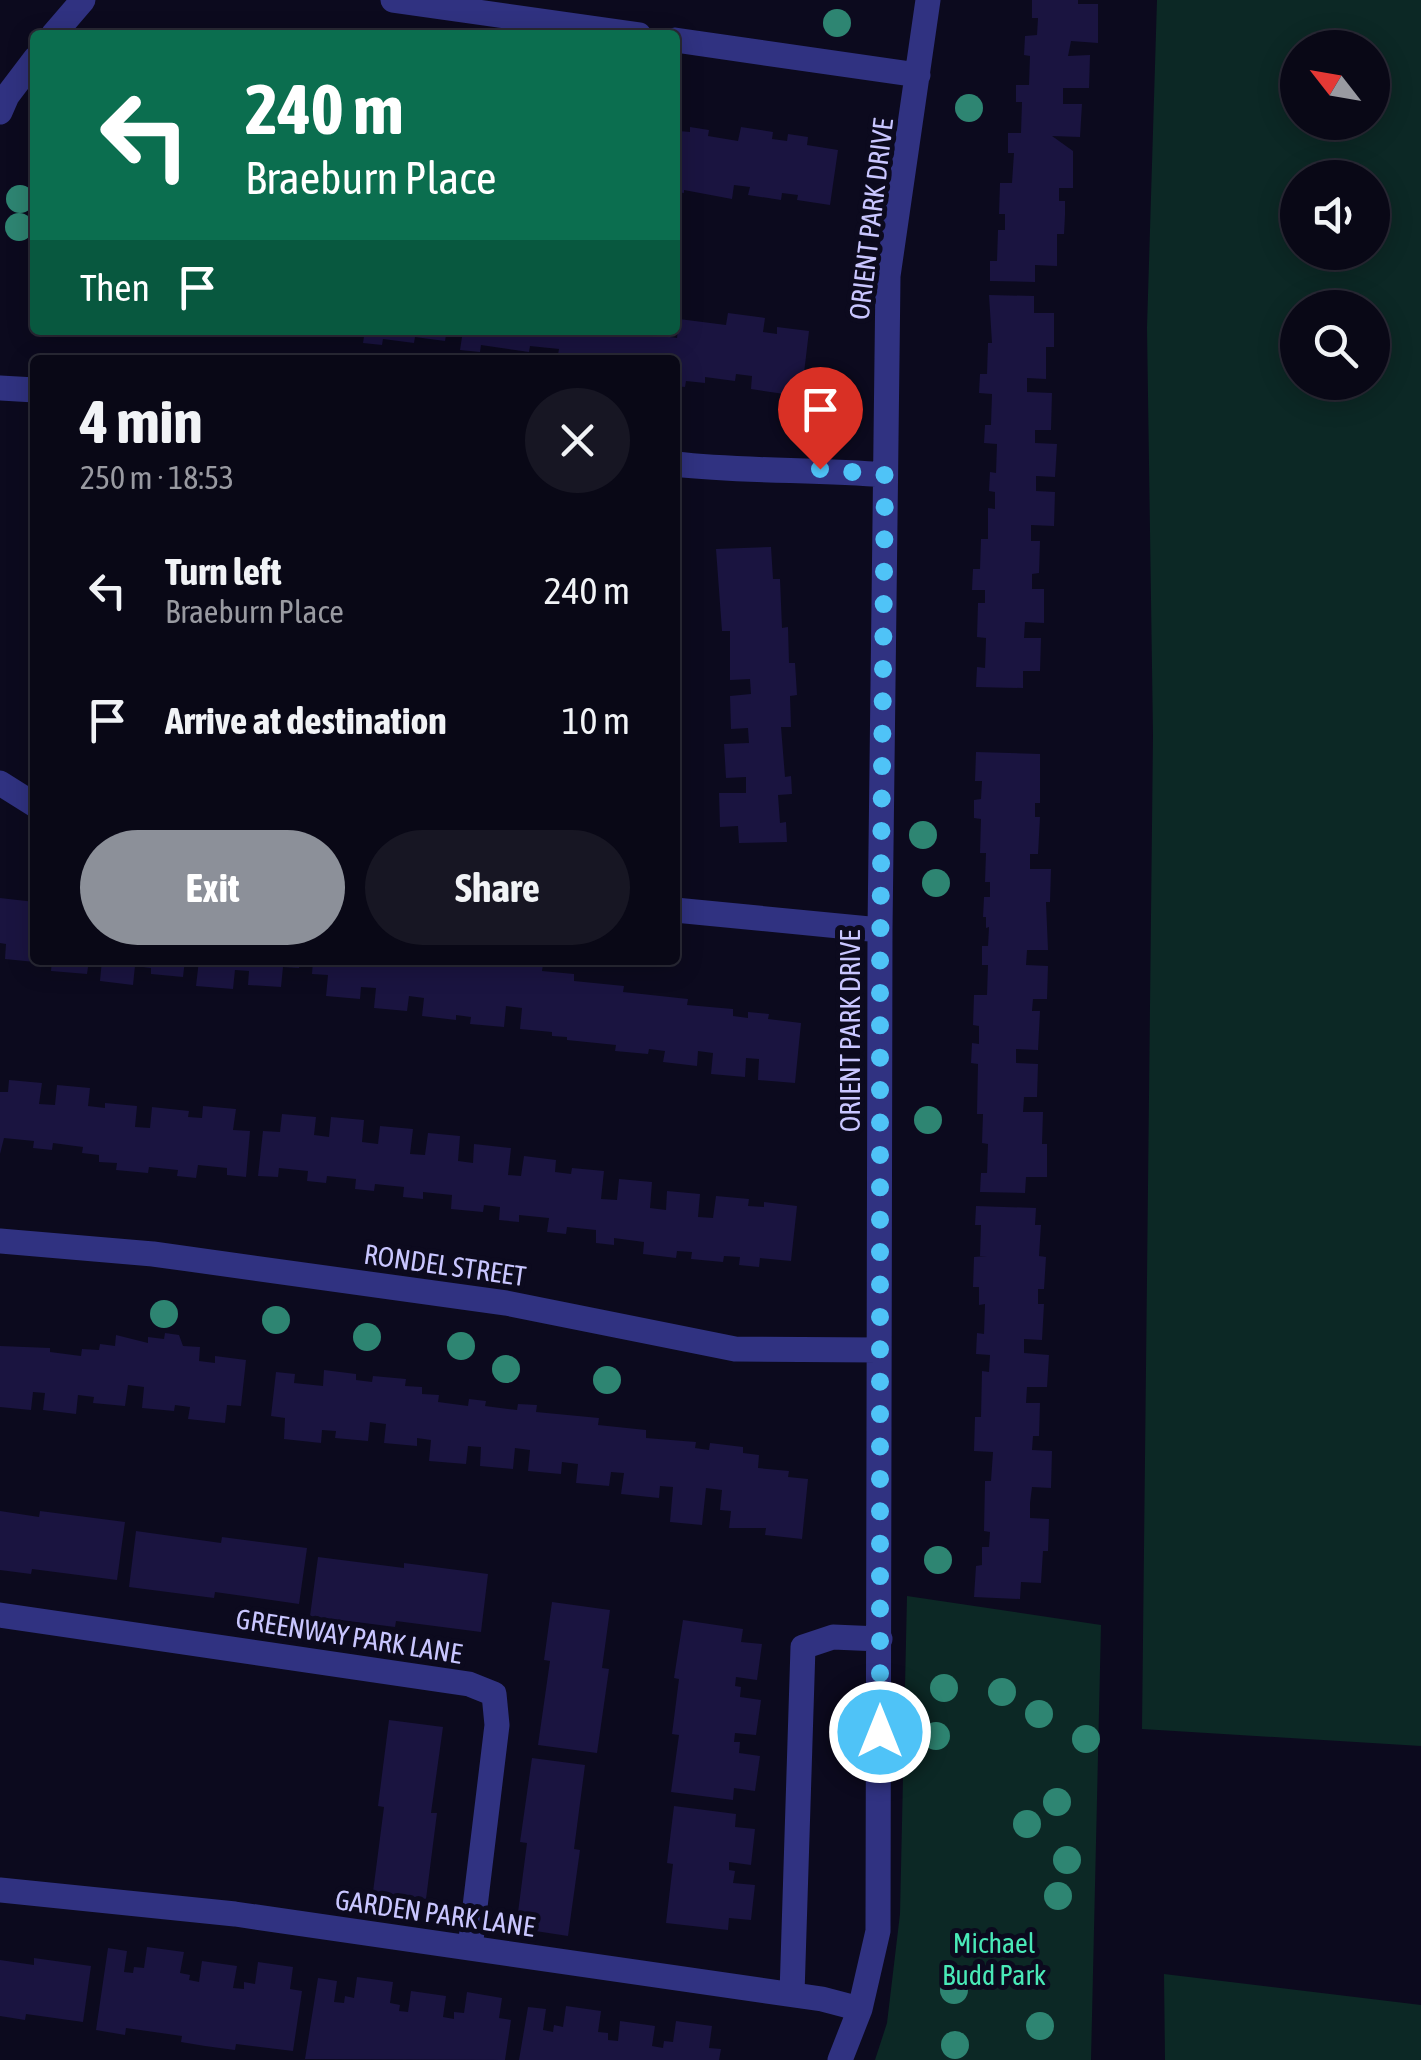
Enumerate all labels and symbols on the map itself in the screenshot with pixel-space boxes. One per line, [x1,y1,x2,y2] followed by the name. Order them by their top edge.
[1280,30,1390,140] north arrow
[843,117,899,321] street label: ORIENT PARK DRIVE
[778,367,863,470] pin
[834,930,866,1132] street label: ORIENT PARK DRIVE
[362,1238,528,1292] street label: RONDEL STREET
[234,1602,464,1670] street label: GREENWAY PARK LANE
[828,1680,932,1784] position arrow
[333,1883,537,1943] street label: GARDEN PARK LANE
[942,1927,1046,1991] park label: Michael Budd Park

